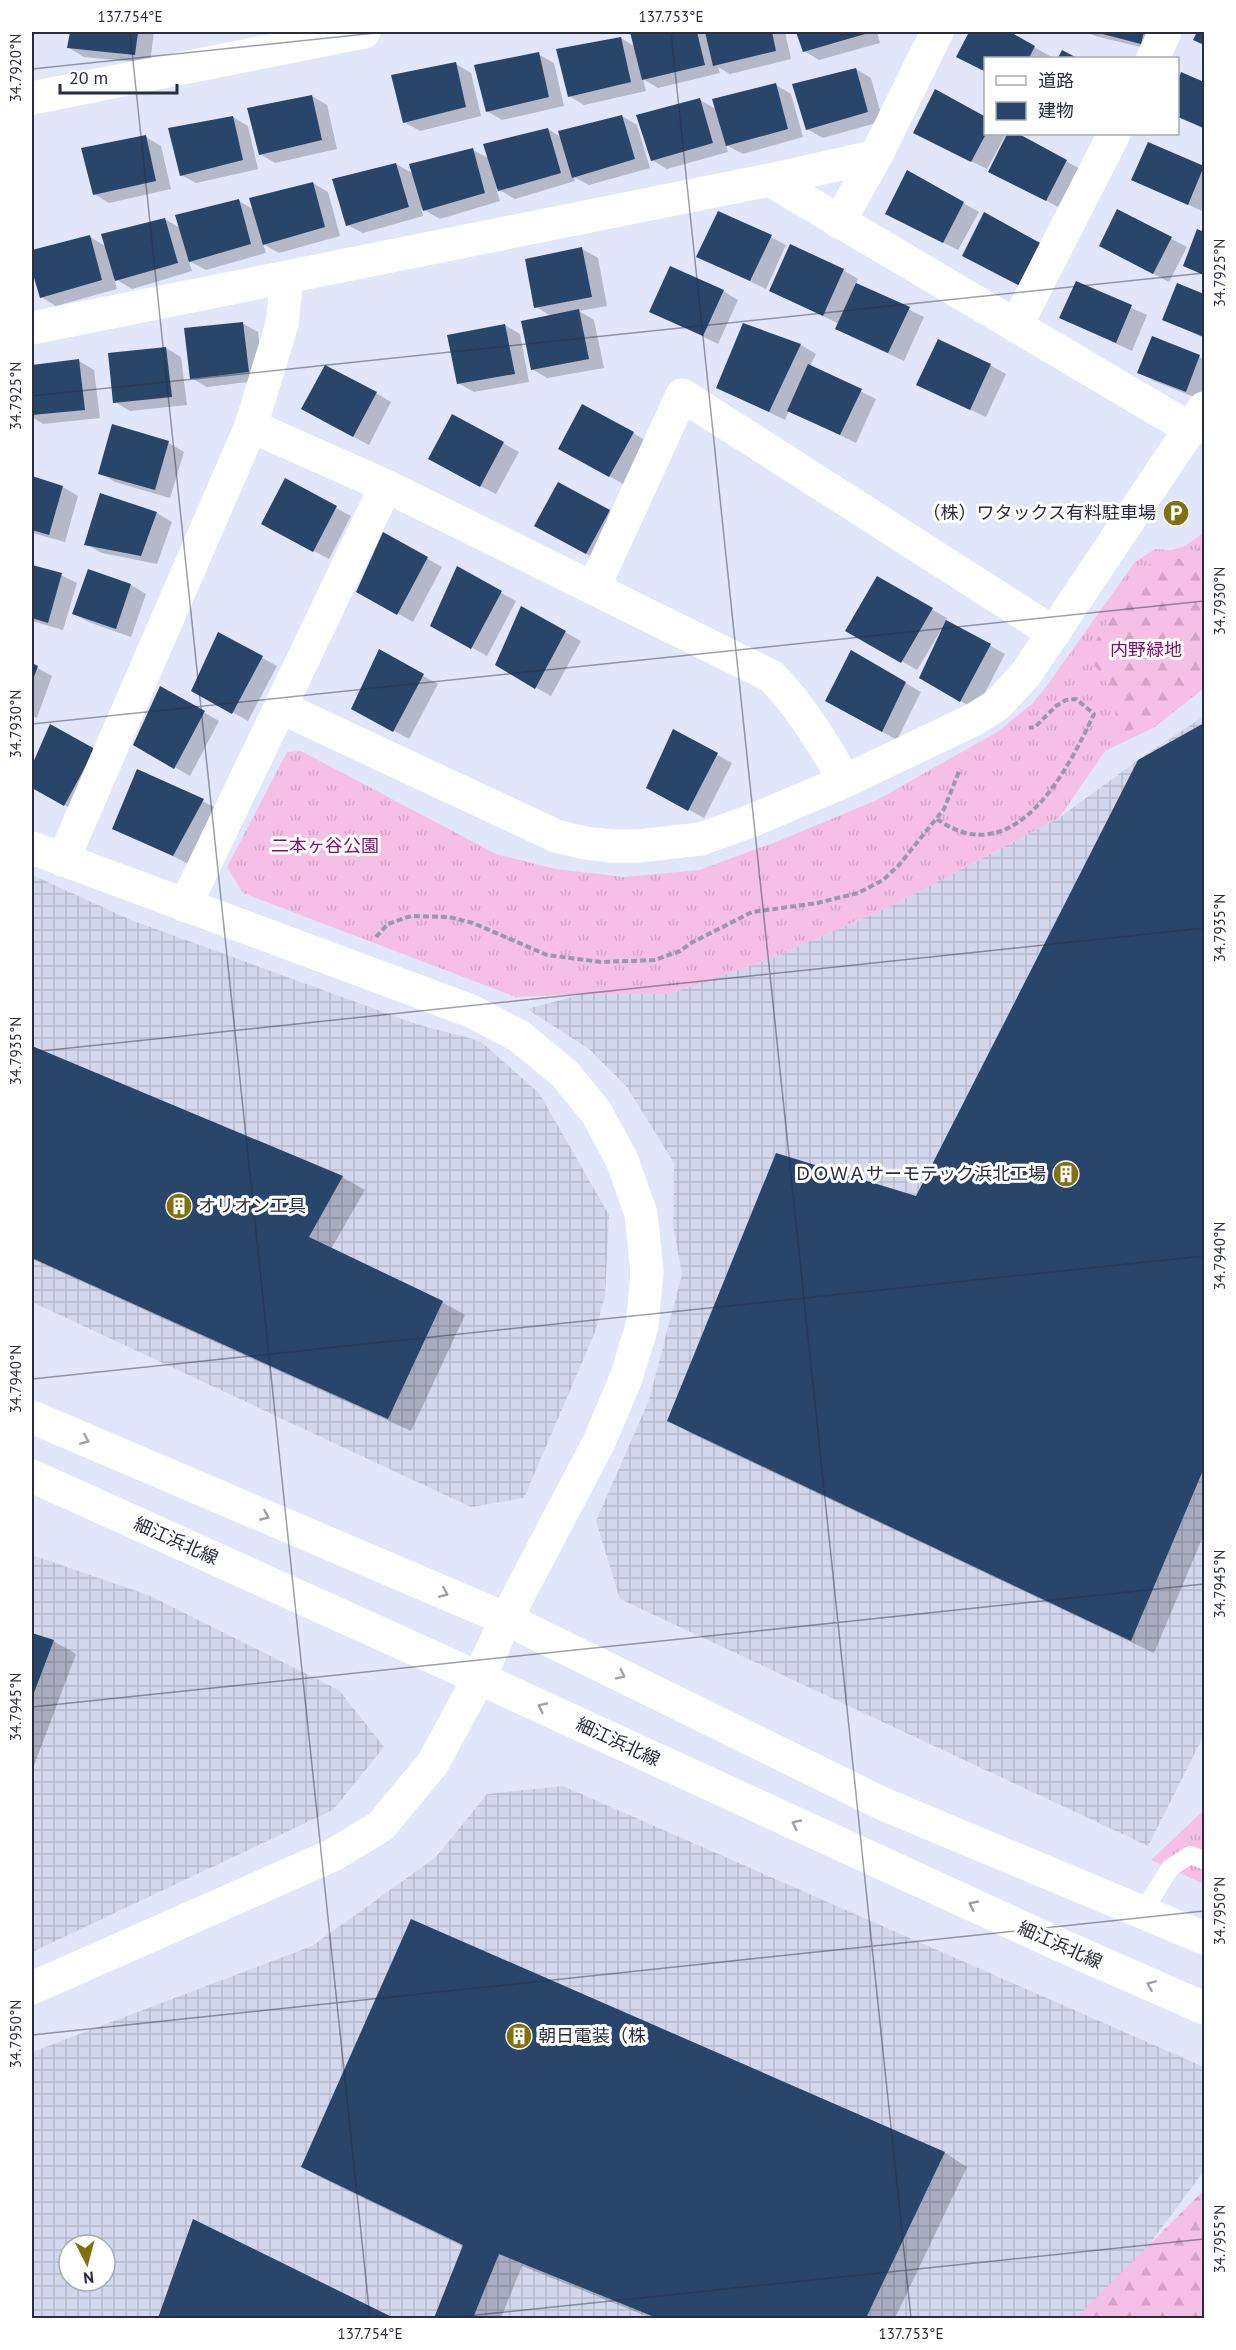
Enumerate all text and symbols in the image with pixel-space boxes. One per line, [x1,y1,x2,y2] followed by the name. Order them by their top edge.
[97,7,163,26] text: 137.754°E
[638,7,704,26] text: 137.753°E
[6,34,25,102] text: 34.7920°N
[60,57,177,95] scale bar
[984,57,1179,135] legend
[69,66,108,89] text: 20 m
[1038,69,1074,92] text: 道路
[1038,99,1074,122] text: 建物
[1210,239,1229,307] text: 34.7925°N
[6,362,25,430] text: 34.7925°N
[1161,498,1191,528] parking icon: （株）ワタックス有料駐車場
[923,501,1156,524] place label: （株）ワタックス有料駐車場
[1210,567,1229,635] text: 34.7930°N
[1110,638,1182,661] park label: 内野緑地
[6,690,25,758] text: 34.7930°N
[271,834,379,857] park label: 二本ヶ谷公園
[1210,894,1229,962] text: 34.7935°N
[6,1017,25,1085] text: 34.7935°N
[1051,1159,1081,1189] building icon: ＤＯＷＡサーモテック浜北工場
[794,1162,1046,1185] place label: ＤＯＷＡサーモテック浜北工場
[164,1191,194,1221] building icon: オリオン工具
[198,1194,306,1217] place label: オリオン工具
[1210,1222,1229,1290] text: 34.7940°N
[6,1345,25,1413] text: 34.7940°N
[79,1433,90,1445] one-way arrow
[258,1509,269,1521] one-way arrow
[130,1512,222,1569] street label: 細江浜北線
[1210,1550,1229,1618] text: 34.7945°N
[438,1586,449,1598] one-way arrow
[614,1668,625,1680] one-way arrow
[6,1673,25,1741] text: 34.7945°N
[538,1703,549,1715] one-way arrow
[573,1712,664,1771] street label: 細江浜北線
[791,1819,802,1831] one-way arrow
[1210,1877,1229,1945] text: 34.7950°N
[968,1901,979,1913] one-way arrow
[1014,1916,1106,1973] street label: 細江浜北線
[1146,1980,1157,1992] one-way arrow
[6,2000,25,2068] text: 34.7950°N
[504,2021,534,2051] building icon: 朝日電装（株
[538,2024,646,2047] place label: 朝日電装（株
[1210,2205,1229,2273] text: 34.7955°N
[57,2233,117,2293] north arrow
[82,2267,95,2288] text: N
[337,2324,403,2343] text: 137.754°E
[878,2324,944,2343] text: 137.753°E

